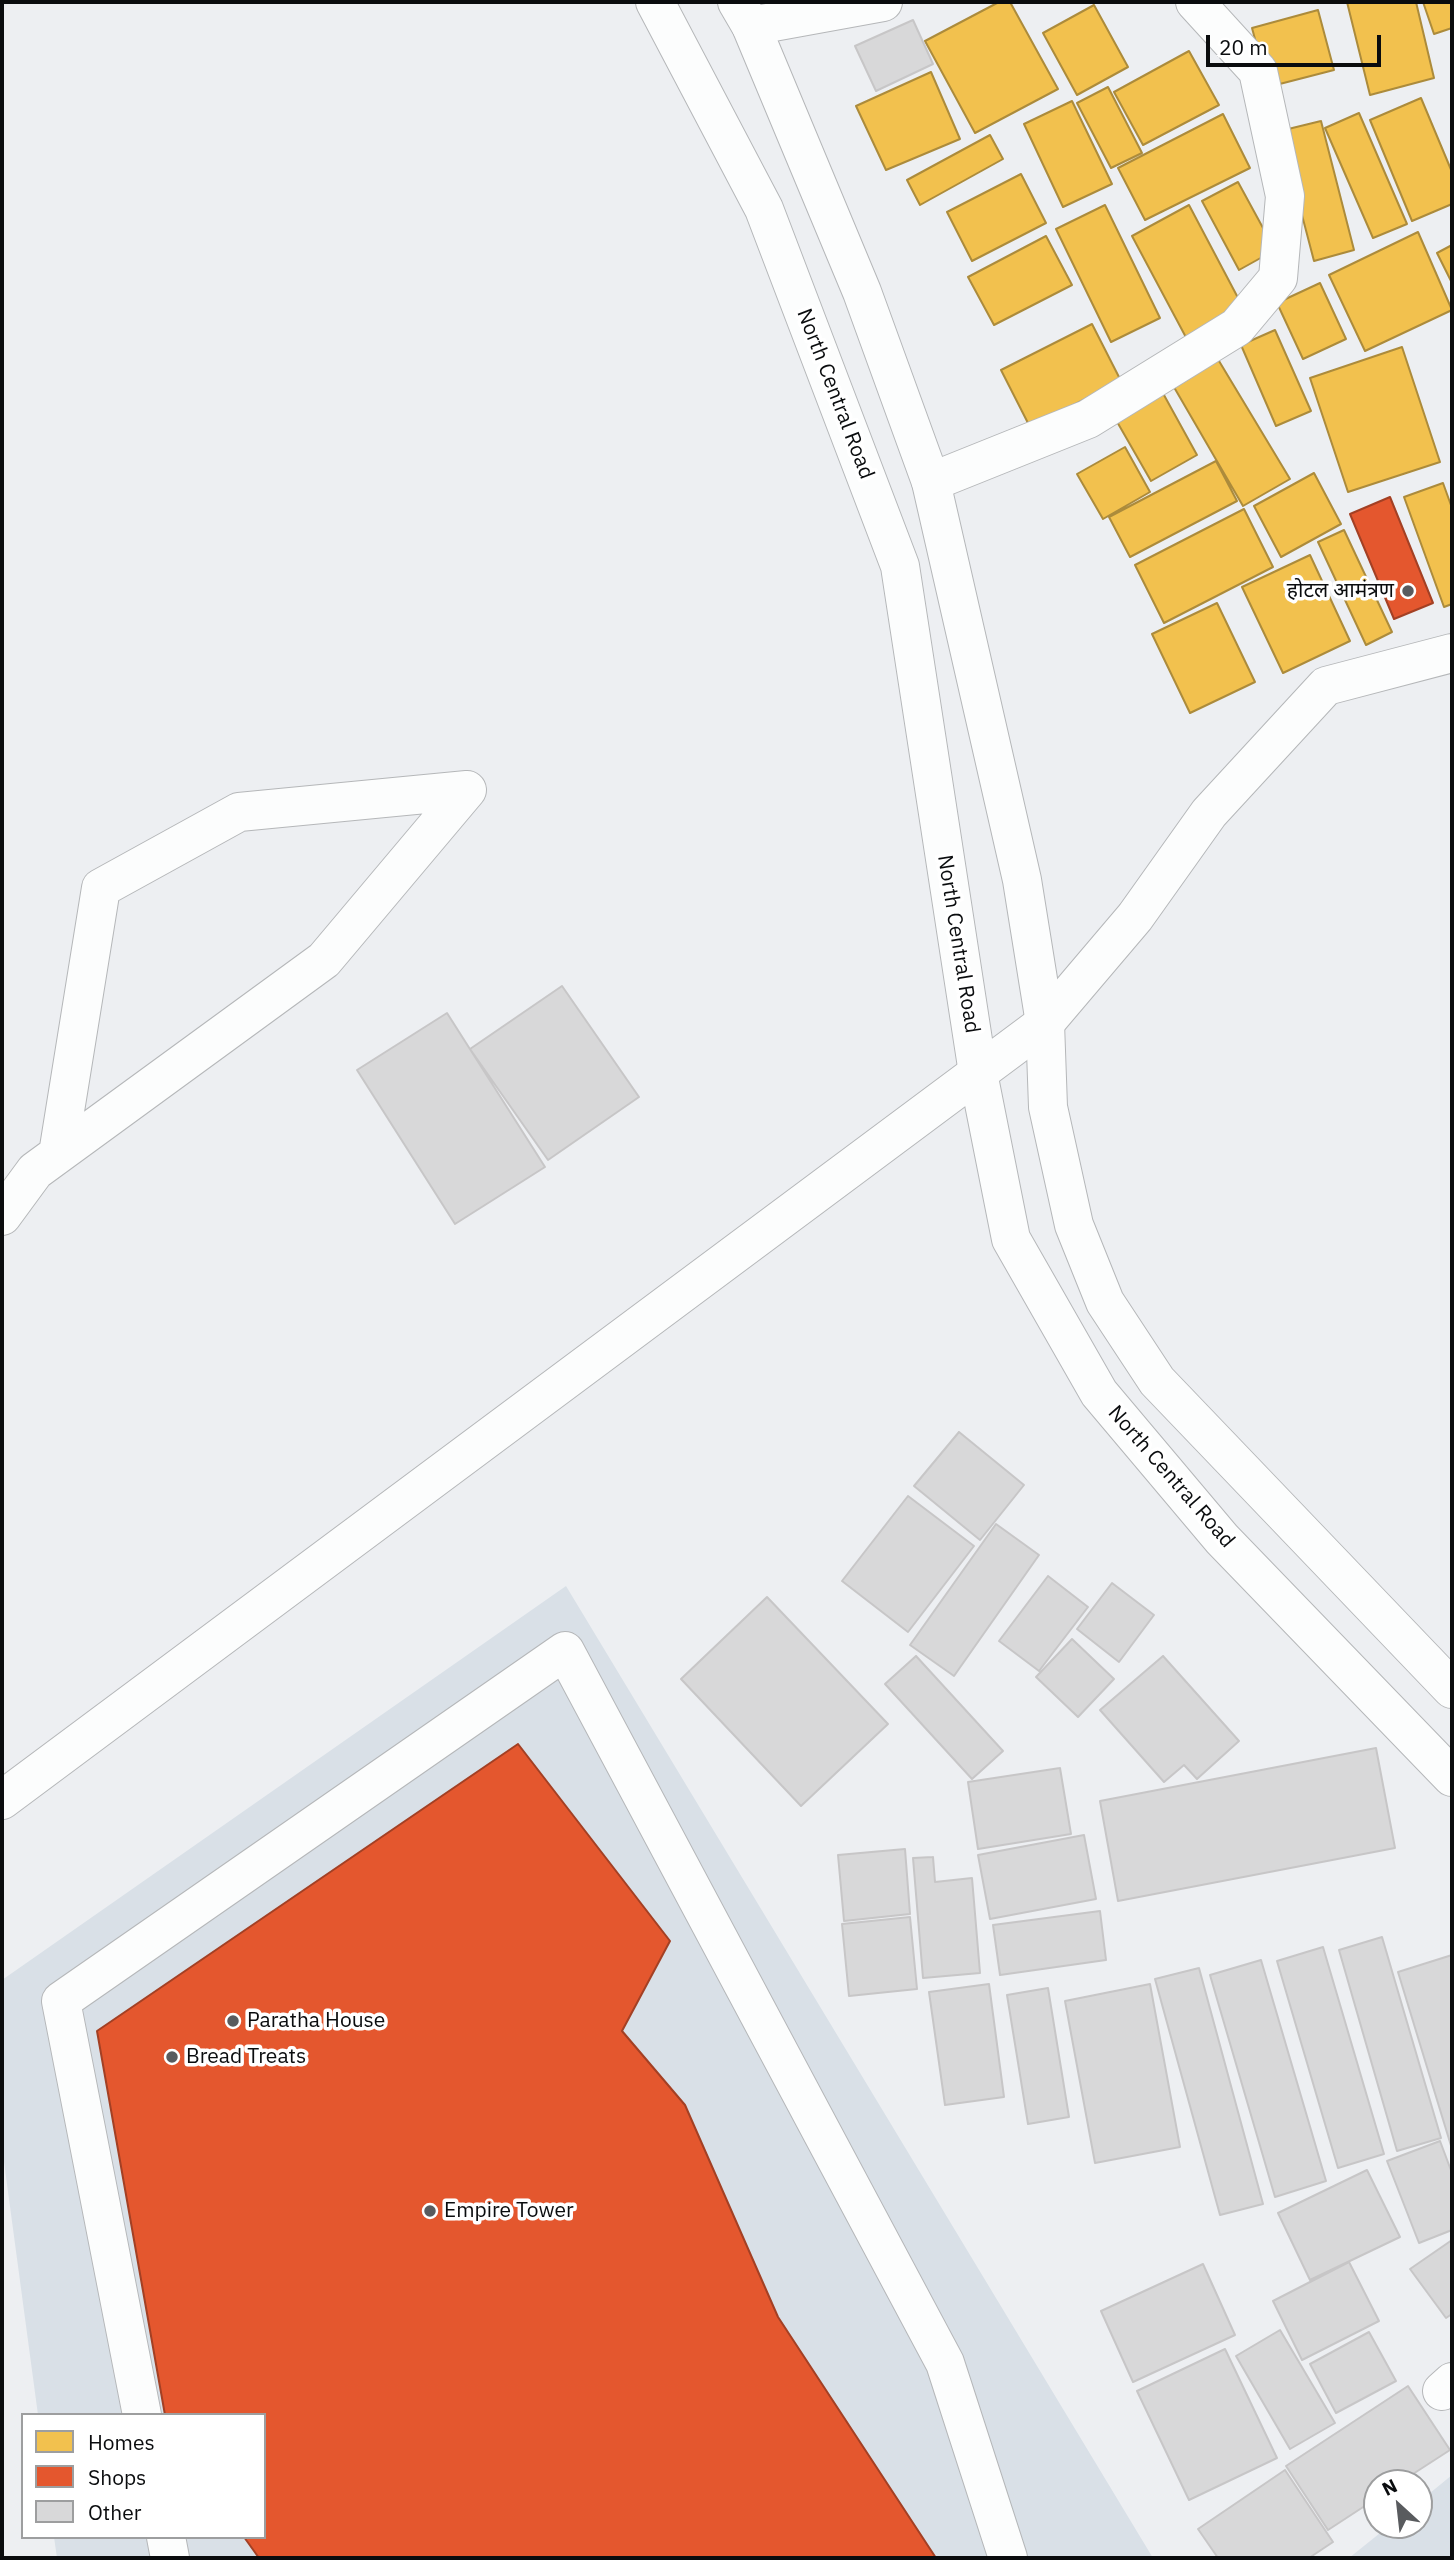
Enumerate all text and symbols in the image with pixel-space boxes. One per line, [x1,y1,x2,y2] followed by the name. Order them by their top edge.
[1209,21,1384,65] scale bar
[1219,33,1268,61] text: 20 m
[791,305,879,483] street label: North Central Road
[1287,578,1394,604] place label: होटल आमंत्रण
[1400,583,1416,599] marker: होटल आमंत्रण
[931,853,985,1035] street label: North Central Road
[1102,1401,1240,1553] street label: North Central Road
[247,2008,385,2034] place label: Paratha House
[225,2013,241,2029] marker: Paratha House
[186,2044,306,2070] place label: Bread Treats
[164,2049,180,2065] marker: Bread Treats
[444,2198,574,2224] place label: Empire Tower
[422,2203,438,2219] marker: Empire Tower
[21,2413,266,2539] legend
[88,2428,155,2456] text: Homes
[88,2463,146,2491] text: Shops
[1363,2469,1433,2539] north arrow
[1378,2473,1401,2501] text: N
[88,2498,141,2526] text: Other

